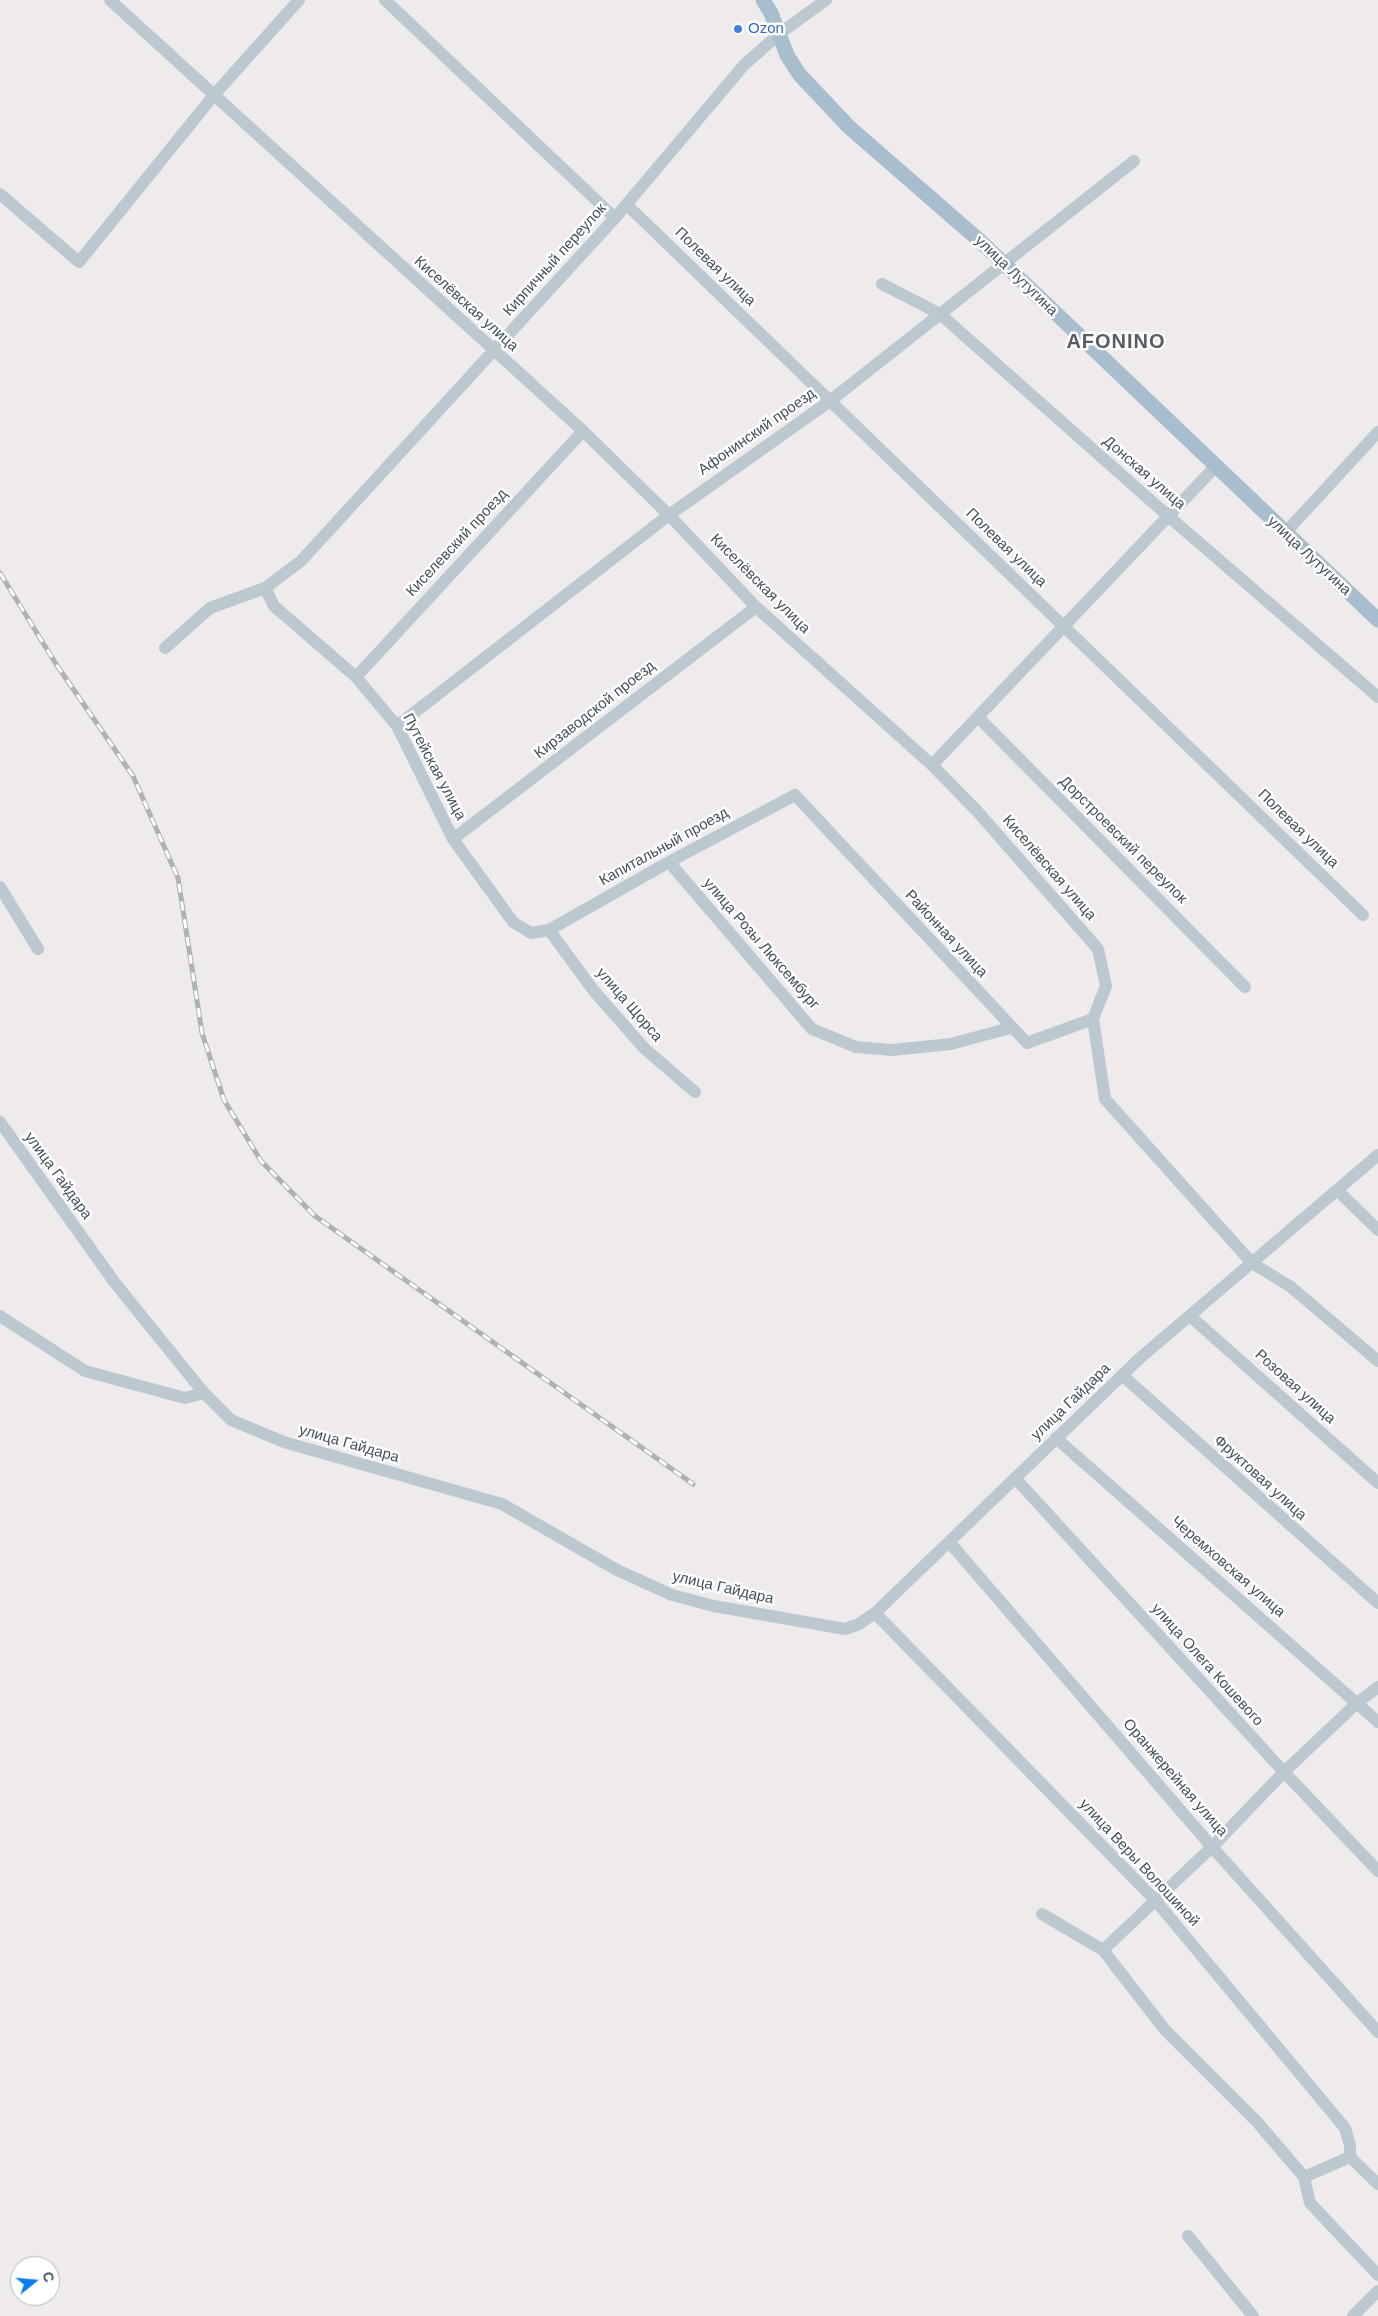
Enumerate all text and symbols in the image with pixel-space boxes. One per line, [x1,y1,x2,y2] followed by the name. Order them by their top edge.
[748,20,784,38] place label: Ozon
[732,23,744,35] marker: Ozon
[500,200,610,320] street label: Кирпичный переулок
[671,224,759,310] street label: Полевая улица
[971,232,1061,320] street label: улица Лутугина
[410,253,522,355] street label: Киселёвская улица
[1066,330,1166,354] district label: AFONINO
[695,385,819,479] street label: Афонинский проезд
[1099,432,1189,514] street label: Донская улица
[403,485,511,601] street label: Киселевский проезд
[962,505,1050,591] street label: Полевая улица
[1263,513,1355,599] street label: улица Лутугина
[706,530,814,638] street label: Киселёвская улица
[531,657,659,763] street label: Кирзаводской проезд
[398,711,470,823] street label: Путейская улица
[1055,772,1191,908] street label: Дорстроевский переулок
[1254,786,1342,872] street label: Полевая улица
[596,804,732,890] street label: Капитальный проезд
[998,812,1100,924] street label: Киселёвская улица
[699,875,823,1013] street label: улица Розы Люксембург
[901,887,991,981] street label: Районная улица
[592,964,666,1046] street label: улица Щорса
[20,1129,96,1223] street label: улица Гайдара
[1251,1346,1339,1428] street label: Розовая улица
[1028,1360,1114,1444] street label: улица Гайдара
[297,1421,401,1467] street label: улица Гайдара
[1210,1432,1310,1524] street label: Фруктовая улица
[1167,1513,1289,1621] street label: Черемховская улица
[671,1568,775,1608] street label: улица Гайдара
[1147,1600,1267,1730] street label: улица Олега Кошевого
[1119,1715,1231,1841] street label: Оранжерейная улица
[1075,1796,1203,1930] street label: улица Веры Волошиной
[10,2256,60,2306] north arrow
[39,2270,58,2284] text: С

